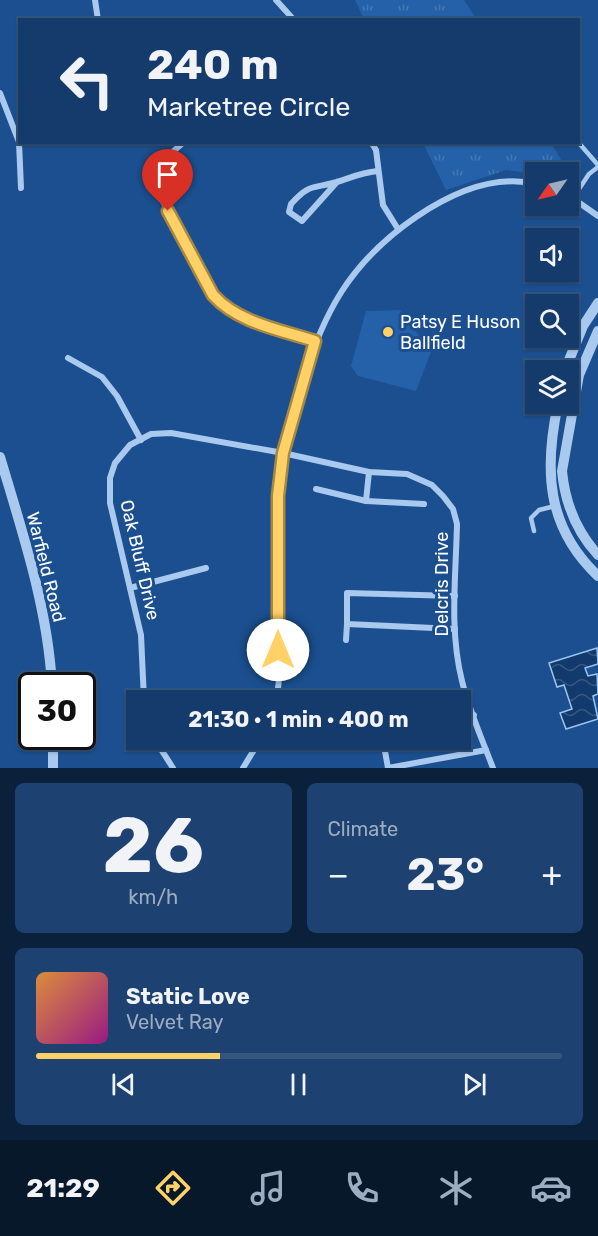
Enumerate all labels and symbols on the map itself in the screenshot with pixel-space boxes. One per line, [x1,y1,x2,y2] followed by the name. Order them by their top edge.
[142,149,193,211] pin
[525,162,579,216] north arrow
[400,311,520,354] place label: Patsy E Huson Ballfield
[381,325,395,339] marker: Patsy E Huson Ballfield
[115,498,165,622] street label: Oak Bluff Drive
[22,510,70,624] street label: Warfield Road
[431,532,453,636] street label: Delcris Drive
[246,618,310,682] position arrow
[18,672,96,750] speed limit sign: 30

